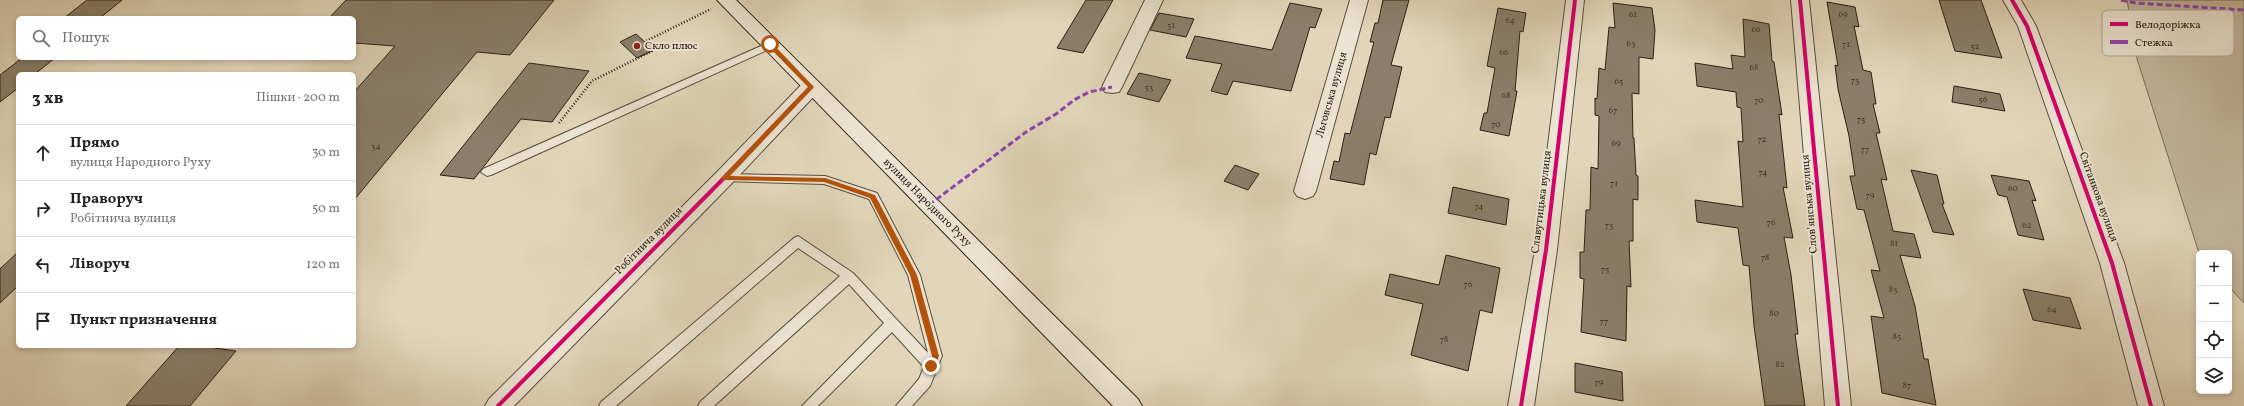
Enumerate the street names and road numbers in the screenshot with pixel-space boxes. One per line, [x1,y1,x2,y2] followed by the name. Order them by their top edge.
[1313,50,1352,140] street label: Льговська вулиця
[1528,149,1556,254] street label: Славутицька вулиця
[2075,150,2121,244] street label: Світанкова вулиця
[1798,154,1822,254] street label: Словʼянська вулиця
[879,155,975,251] street label: вулиця Народного Руху
[612,204,686,278] street label: Робітнича вулиця

